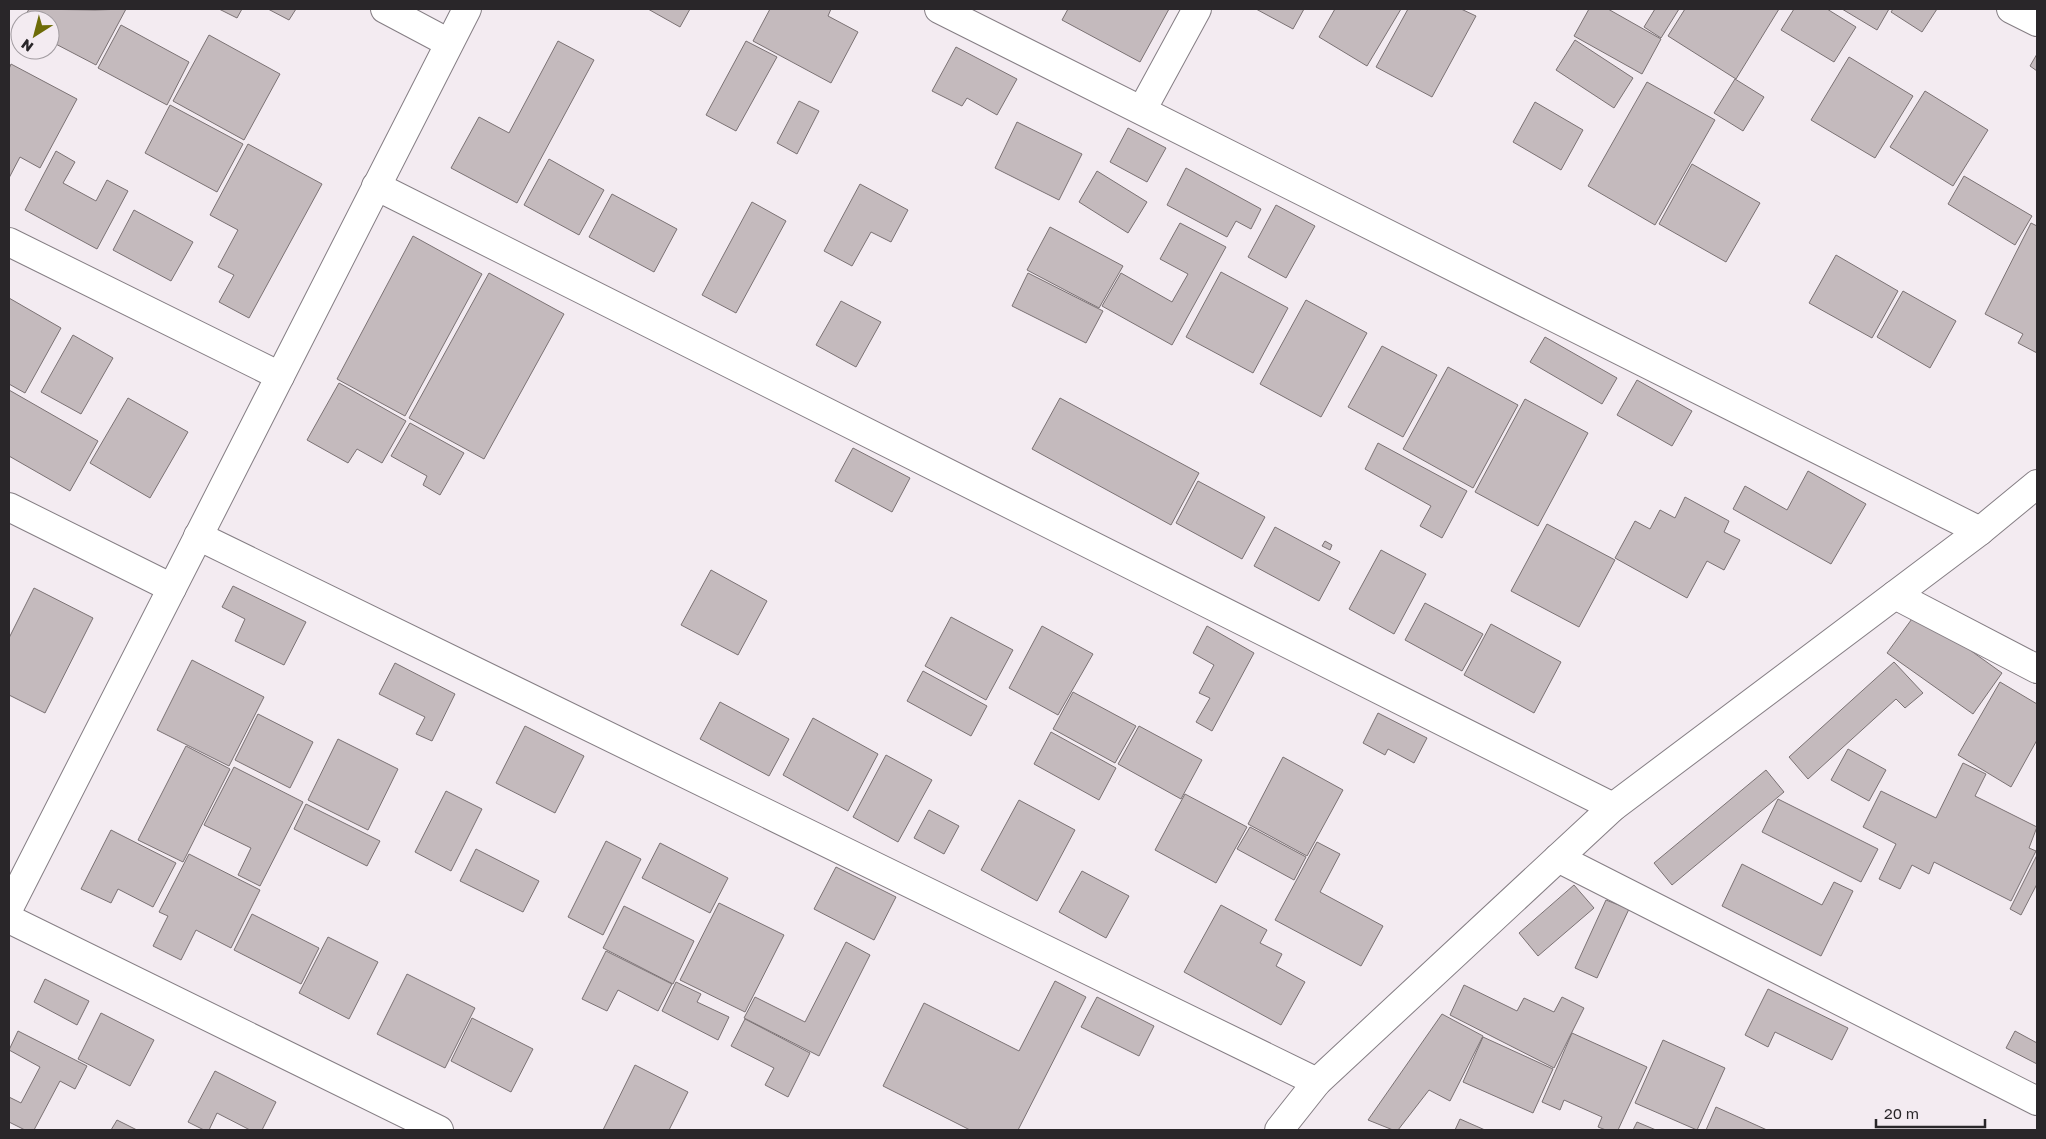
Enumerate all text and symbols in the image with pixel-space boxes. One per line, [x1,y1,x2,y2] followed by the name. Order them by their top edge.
[10,10,60,60] north arrow
[18,36,36,56] text: N
[1876,1096,1985,1128] scale bar
[1884,1104,1919,1122] text: 20 m

